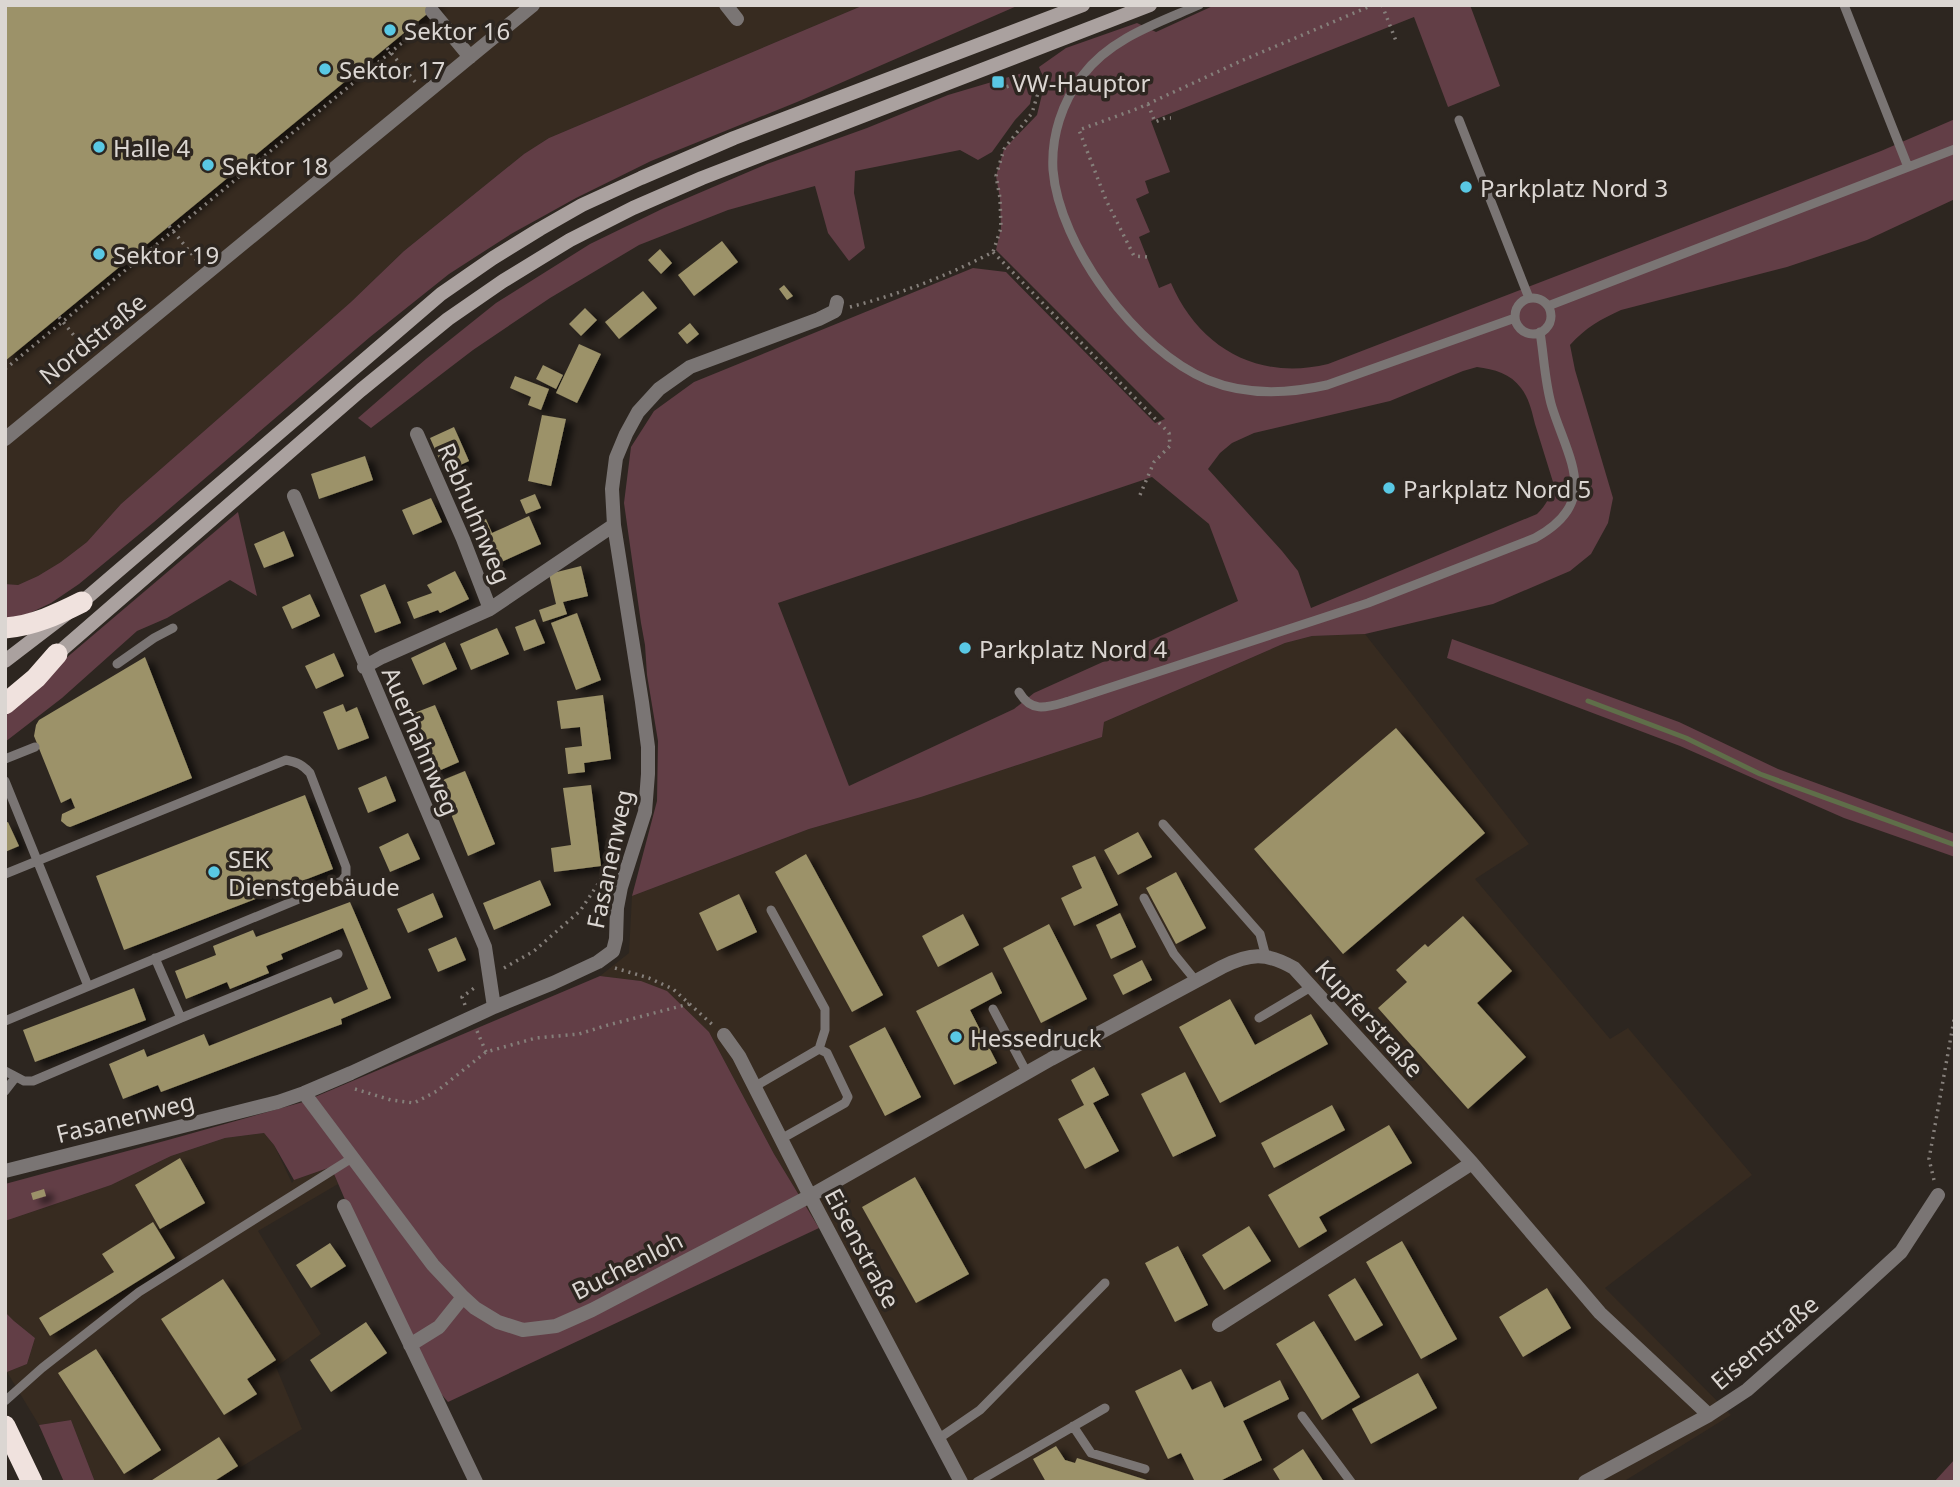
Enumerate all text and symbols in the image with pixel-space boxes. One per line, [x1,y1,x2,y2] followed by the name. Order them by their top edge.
[404,14,510,47] place label: Sektor 16
[382,22,398,38] marker: Sektor 16
[339,53,445,86] place label: Sektor 17
[317,61,333,77] marker: Sektor 17
[1012,66,1150,99] place label: VW-Hauptor
[990,74,1006,90] marker: VW-Hauptor
[113,131,190,164] place label: Halle 4
[91,139,107,155] marker: Halle 4
[222,149,328,182] place label: Sektor 18
[200,157,216,173] marker: Sektor 18
[1480,171,1668,204] place label: Parkplatz Nord 3
[1458,179,1474,195] marker: Parkplatz Nord 3
[113,238,219,271] place label: Sektor 19
[91,246,107,262] marker: Sektor 19
[32,285,152,391] street label: Nordstraße
[431,438,519,588] street label: Rebhuhnweg
[1403,472,1591,505] place label: Parkplatz Nord 5
[1381,480,1397,496] marker: Parkplatz Nord 5
[979,632,1168,665] place label: Parkplatz Nord 4
[957,640,973,656] marker: Parkplatz Nord 4
[375,661,467,821] street label: Auerhahnweg
[578,786,640,932] street label: Fasanenweg
[228,842,400,903] place label: SEK Dienstgebäude
[206,864,222,880] marker: SEK Dienstgebäude
[1308,952,1432,1084] street label: Kupferstraße
[970,1021,1102,1054] place label: Hessedruck
[948,1029,964,1045] marker: Hessedruck
[52,1084,198,1150] street label: Fasanenweg
[818,1182,908,1314] street label: Eisenstraße
[566,1223,688,1307] street label: Buchenloh
[1703,1287,1825,1397] street label: Eisenstraße

